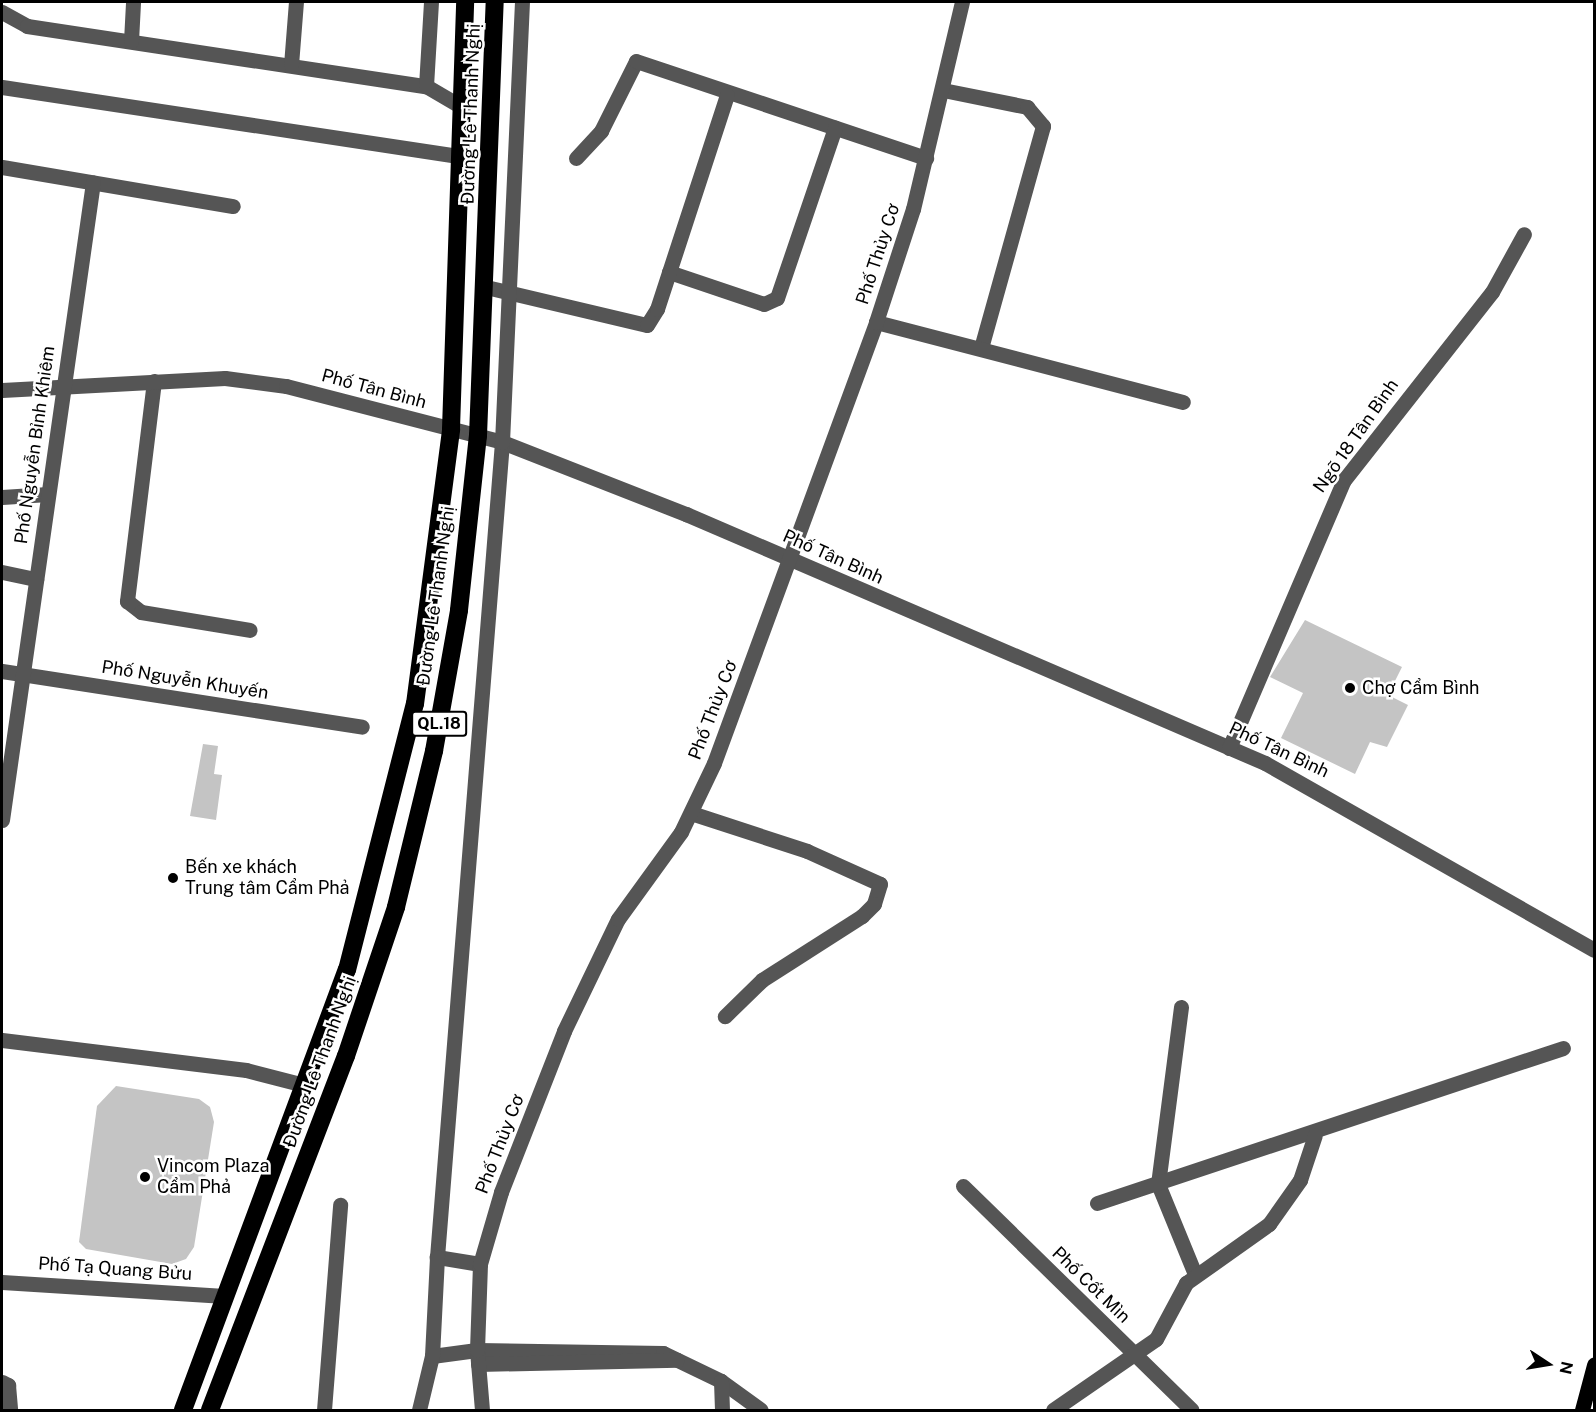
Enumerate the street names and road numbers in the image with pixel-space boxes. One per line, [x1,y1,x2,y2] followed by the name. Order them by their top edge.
[457,23,485,205] street label: Đường Lê Thanh Nghị
[851,201,905,307] street label: Phố Thủy Cơ
[10,344,60,546] street label: Phố Nguyễn Bỉnh Khiêm
[319,365,429,413] street label: Phố Tân Bình
[1309,375,1403,497] street label: Ngõ 18 Tân Bình
[413,505,459,687] street label: Đường Lê Thanh Nghị
[779,525,887,589] street label: Phố Tân Bình
[100,656,270,704] street label: Phố Nguyễn Khuyến
[684,657,742,763] street label: Phố Thủy Cơ
[410,711,468,737] road number: QL.18
[1225,717,1333,783] street label: Phố Tân Bình
[279,973,361,1151] street label: Đường Lê Thanh Nghị
[471,1091,529,1197] street label: Phố Thủy Cơ
[1047,1242,1135,1328] street label: Phố Cốt Mìn
[37,1253,193,1285] street label: Phố Tạ Quang Bửu

